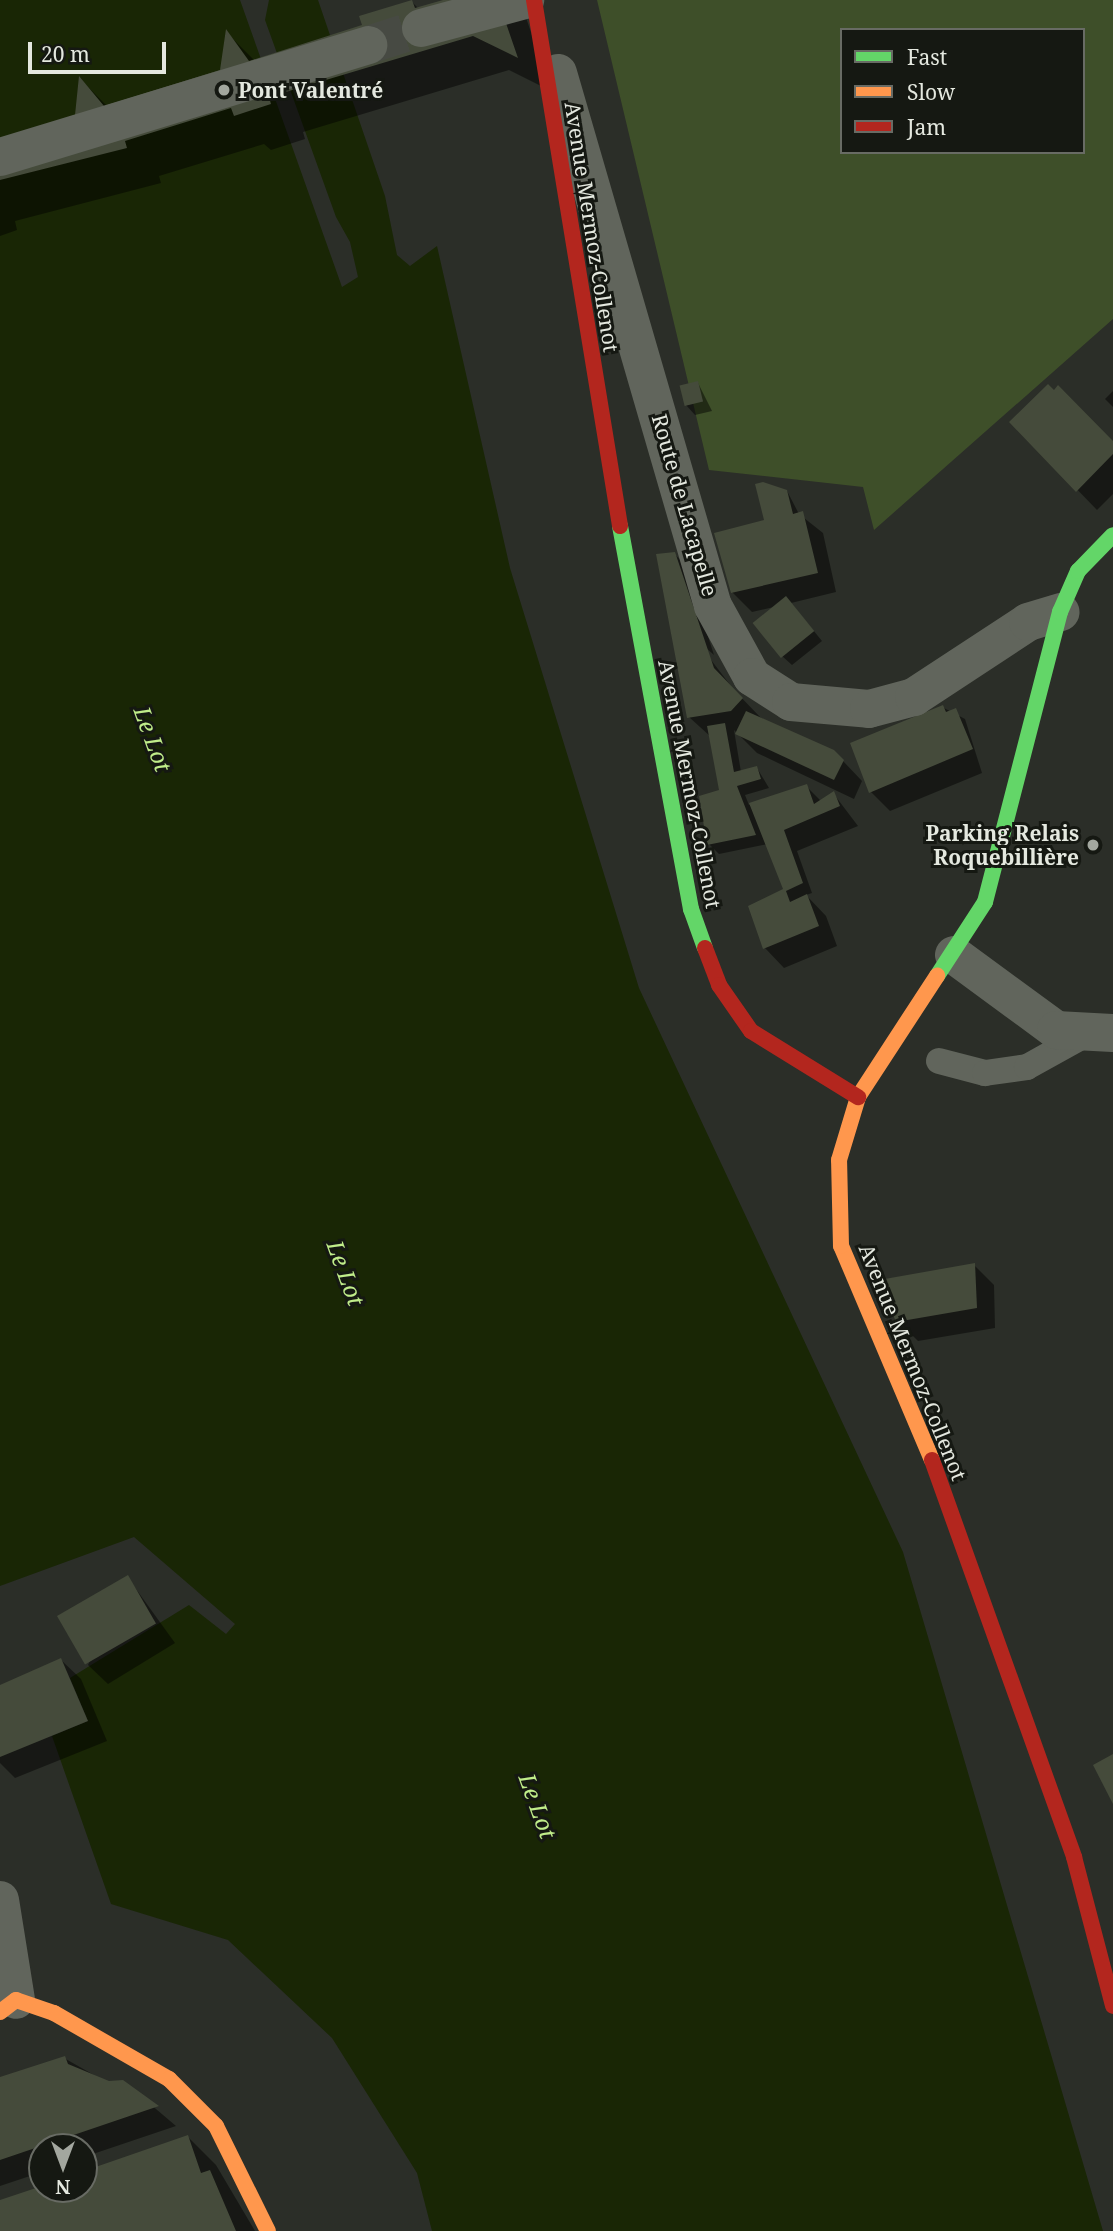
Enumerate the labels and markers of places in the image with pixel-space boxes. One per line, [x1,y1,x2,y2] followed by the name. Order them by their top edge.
[238,77,383,103] place label: Pont Valentré
[216,82,232,98] marker: Pont Valentré
[926,820,1079,870] place label: Parking Relais Roquebillière
[1085,837,1101,853] marker: Parking Relais Roquebillière

